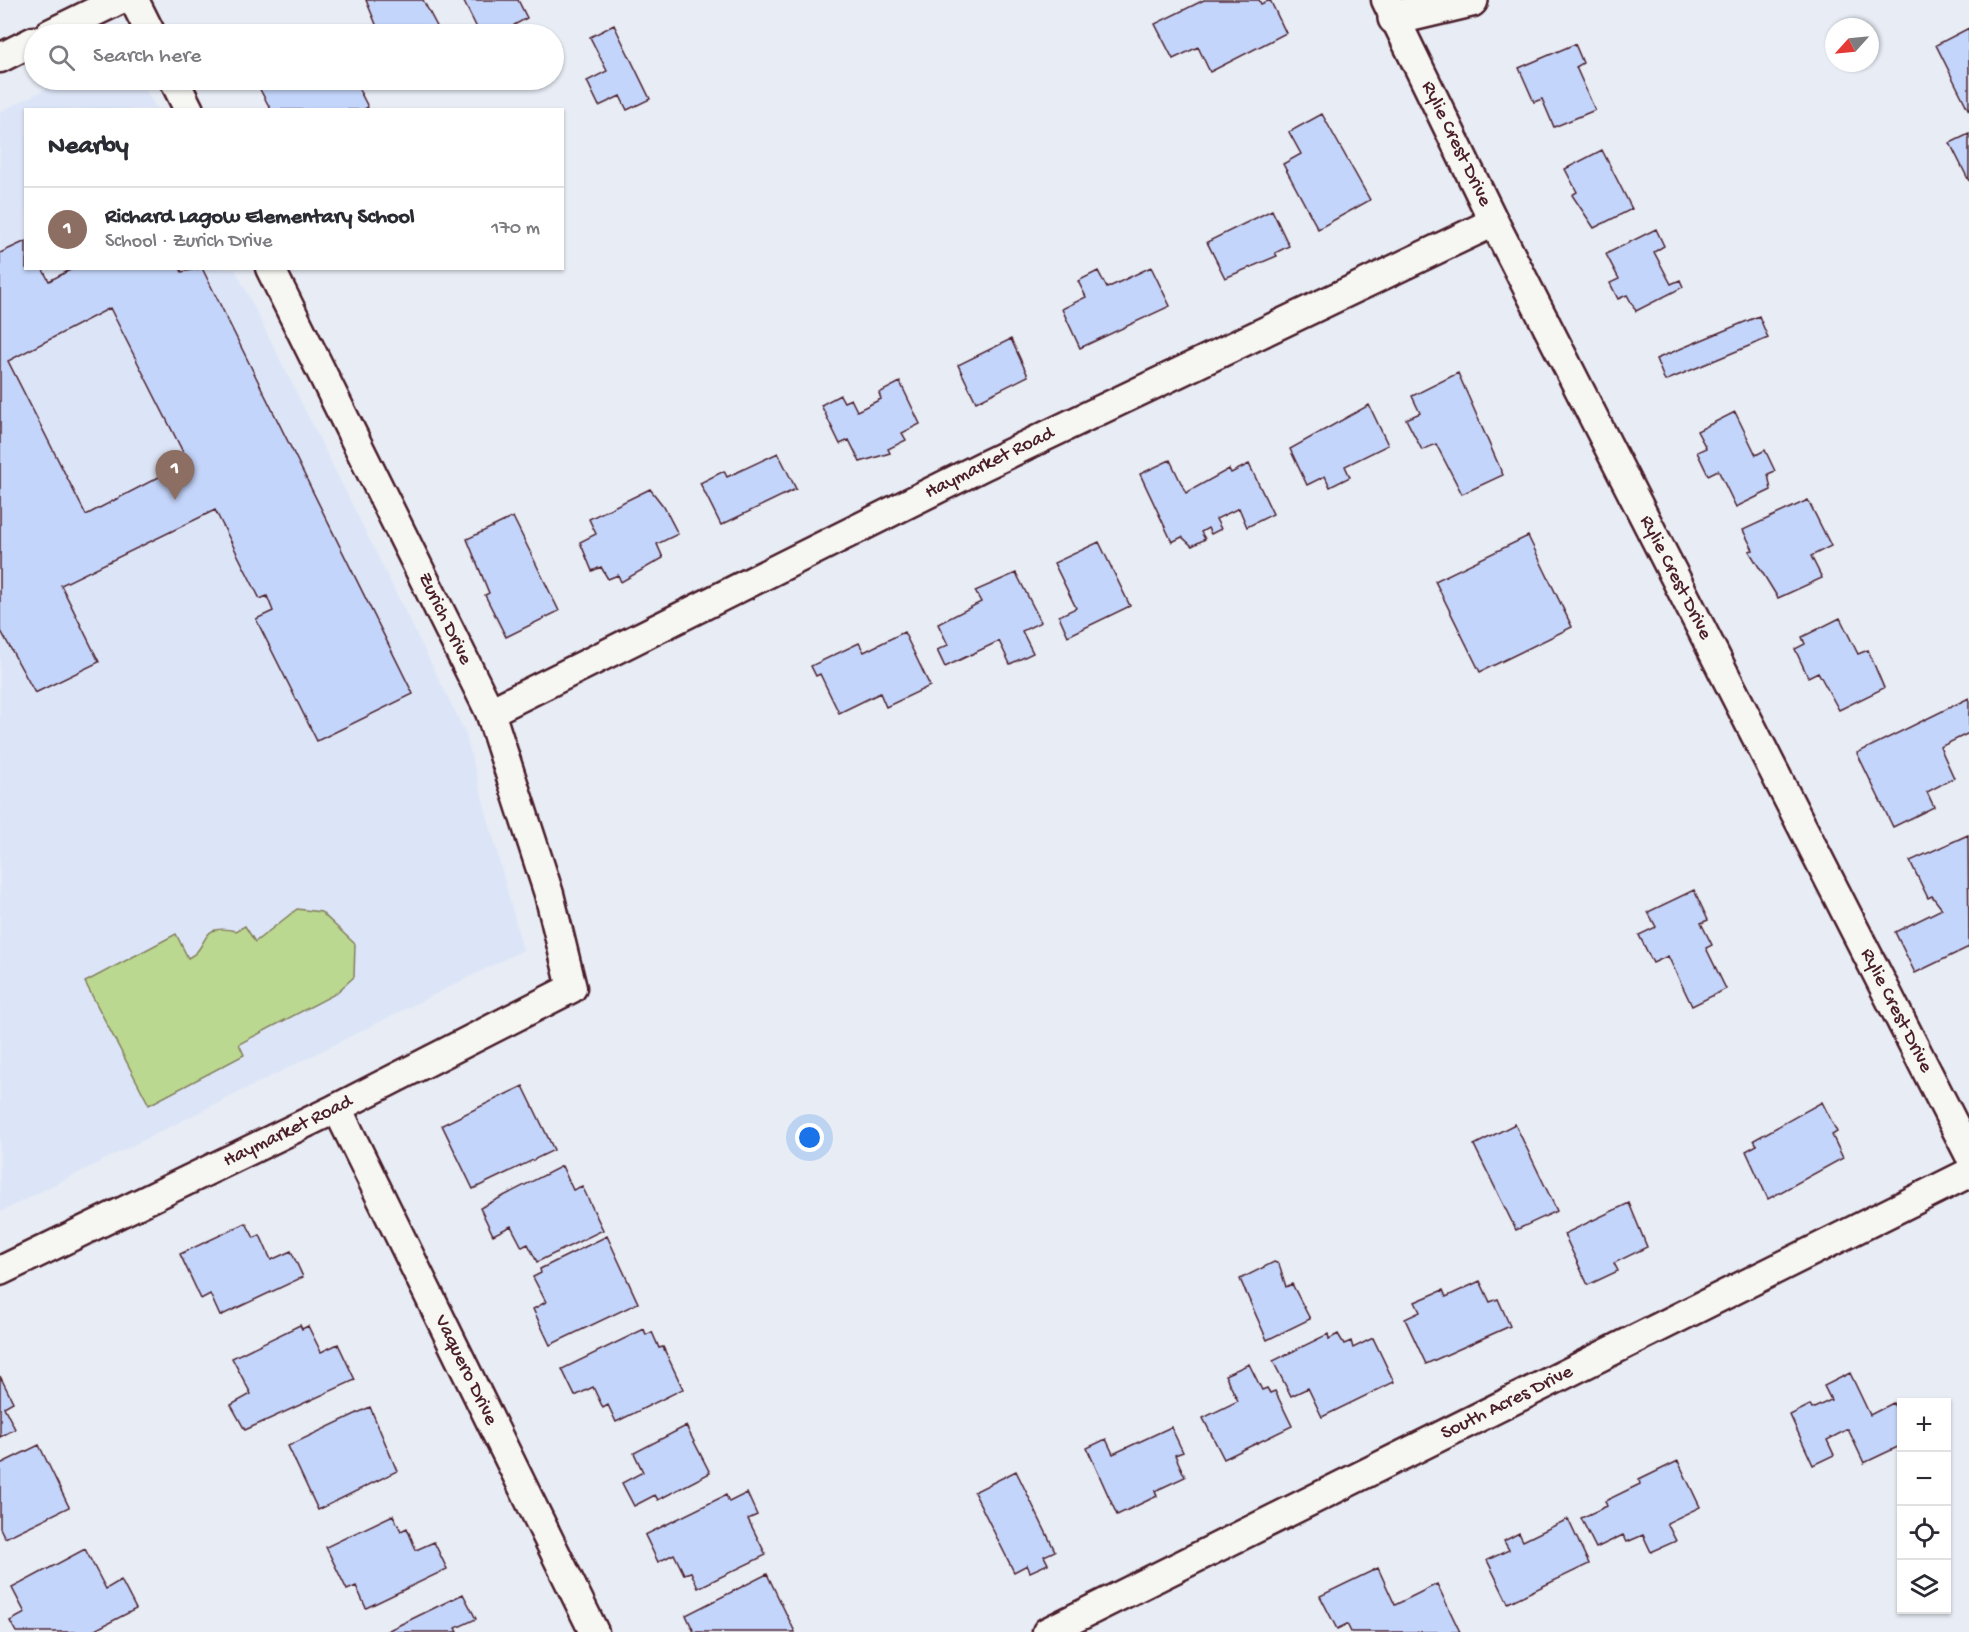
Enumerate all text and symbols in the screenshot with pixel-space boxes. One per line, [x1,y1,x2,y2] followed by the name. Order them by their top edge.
[1825,18,1879,72] north arrow
[24,24,564,90] search box
[45,41,78,74] icon: search
[93,44,201,70] text: Search here
[1416,78,1496,211] street label: Rylie Crest Drive
[48,132,129,163] text: Nearby
[105,205,415,231] text: Richard Lagow Elementary School
[63,218,72,241] text: 1
[491,218,540,241] text: 170 m
[105,231,272,254] text: School · Zurich Drive
[921,421,1060,505] street label: Haymarket Road
[156,450,195,500] pin: 1
[1634,512,1717,644] street label: Rylie Crest Drive
[412,569,476,669] street label: Zurich Drive
[1855,945,1937,1077] street label: Rylie Crest Drive
[220,1089,358,1173] street label: Haymarket Road
[795,1123,824,1152] your location
[428,1310,503,1430] street label: Vaquero Drive
[1437,1360,1578,1445] street label: South Acres Drive
[1897,1398,1951,1614] map controls
[1897,1398,1951,1452] button: +
[1897,1452,1951,1506] button: −
[1897,1506,1951,1560] button: locate
[1897,1560,1951,1614] button: layers

